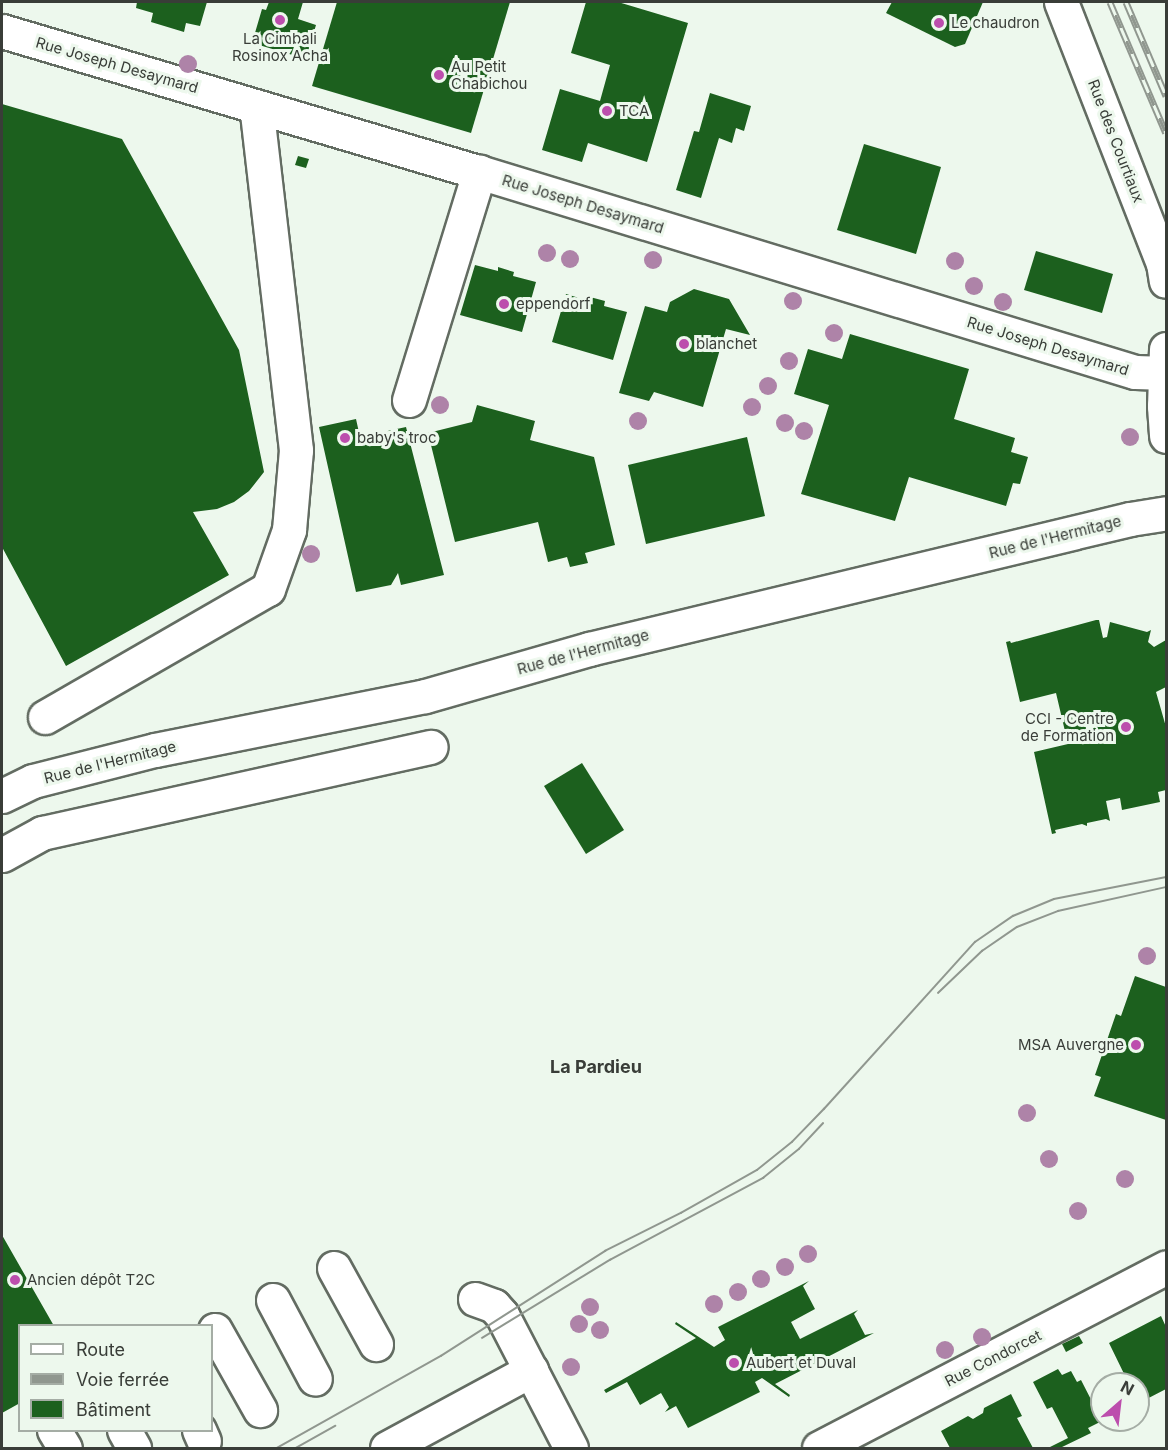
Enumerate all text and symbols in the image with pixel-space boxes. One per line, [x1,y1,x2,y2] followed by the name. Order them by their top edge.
[273,13,287,27] marker: La Cimbali Rosinox Acha
[951,14,1040,32] place label: Le chaudron
[932,16,946,30] marker: Le chaudron
[232,29,328,64] place label: La Cimbali Rosinox Acha
[34,33,200,97] street label: Rue Joseph Desaymard
[451,57,527,92] place label: Au Petit Chabichou
[432,68,446,82] marker: Au Petit Chabichou
[1084,77,1148,205] street label: Rue des Courtiaux
[619,102,649,120] place label: TCA
[600,104,614,118] marker: TCA
[500,171,666,237] street label: Rue Joseph Desaymard
[516,295,590,313] place label: eppendorf
[497,297,511,311] marker: eppendorf
[965,313,1131,379] street label: Rue Joseph Desaymard
[696,335,757,353] place label: blanchet
[677,337,691,351] marker: blanchet
[357,429,437,447] place label: baby's troc
[338,431,352,445] marker: baby's troc
[987,512,1123,562] street label: Rue de l'Hermitage
[515,626,651,678] street label: Rue de l'Hermitage
[1021,709,1114,744] place label: CCI - Centre de Formation
[1119,720,1133,734] marker: CCI - Centre de Formation
[42,737,178,787] street label: Rue de l'Hermitage
[1018,1036,1124,1054] place label: MSA Auvergne
[1129,1038,1143,1052] marker: MSA Auvergne
[550,1056,642,1078] district label: La Pardieu
[27,1271,155,1289] place label: Ancien dépôt T2C
[8,1273,22,1287] marker: Ancien dépôt T2C
[18,1324,213,1432] legend
[942,1326,1044,1390] street label: Rue Condorcet
[76,1339,125,1360] text: Route
[746,1354,856,1372] place label: Aubert et Duval
[727,1356,741,1370] marker: Aubert et Duval
[76,1369,169,1390] text: Voie ferrée
[1090,1372,1150,1432] north arrow
[1117,1376,1138,1400] text: N
[76,1399,151,1420] text: Bâtiment

